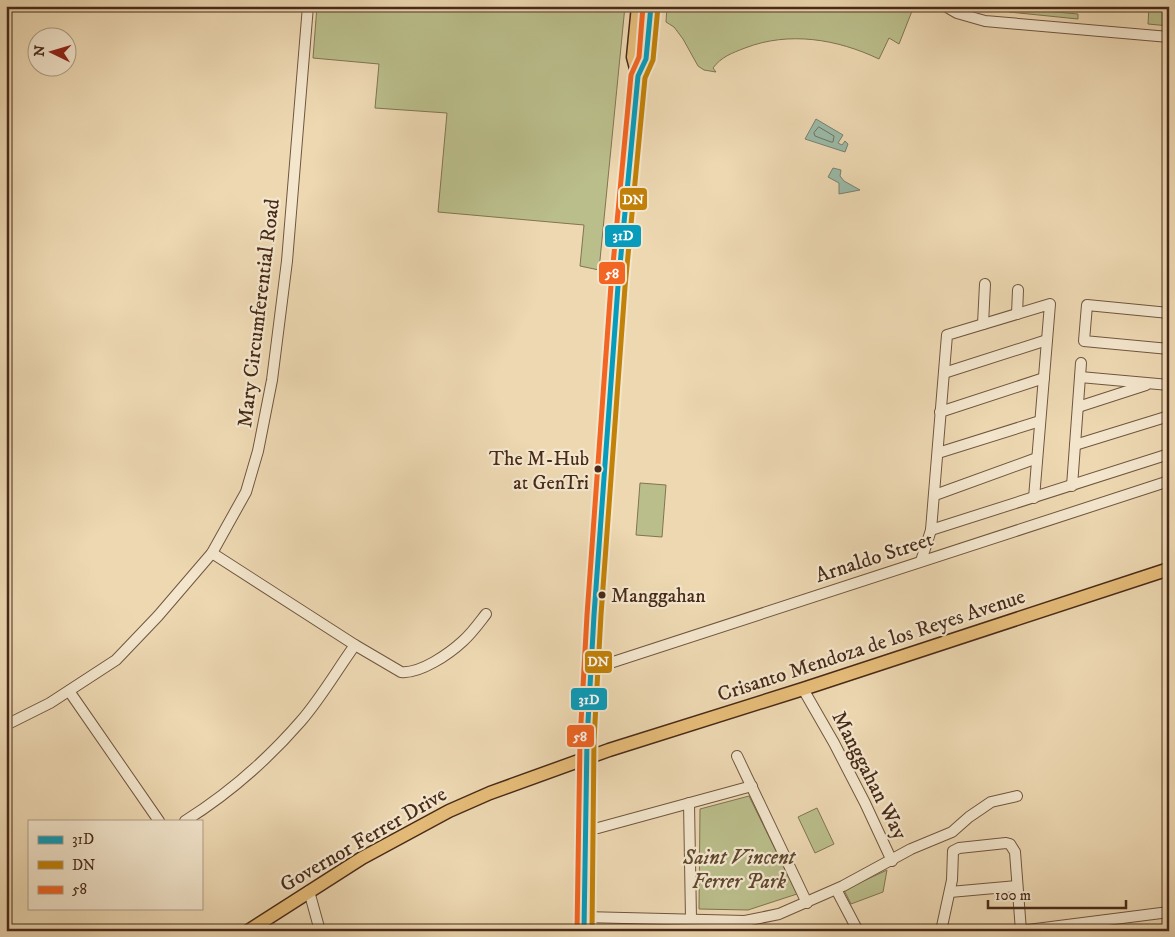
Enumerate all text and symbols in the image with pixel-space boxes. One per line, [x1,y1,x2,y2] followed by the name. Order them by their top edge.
[28,28,78,78] north arrow
[31,44,50,57] text: N
[619,187,648,211] line badge: DN
[622,191,644,209] text: DN
[232,197,286,429] street label: Mary Circumferential Road
[604,224,642,248] line badge: 31D
[613,227,634,245] text: 31D
[598,261,626,285] line badge: 58
[604,265,619,283] text: 58
[489,447,589,496] place label: The M-Hub at GenTri
[593,464,603,474] marker: The M-Hub at GenTri
[812,527,937,589] street label: Arnaldo Street
[611,584,706,609] place label: Manggahan
[714,584,1029,708] street label: Crisanto Mendoza de los Reyes Avenue
[597,590,607,600] marker: Manggahan
[584,650,613,674] line badge: DN
[587,653,609,671] text: DN
[570,687,608,711] line badge: 31D
[579,691,600,709] text: 31D
[826,707,913,845] street label: Manggahan Way
[566,724,595,748] line badge: 58
[572,728,587,746] text: 58
[275,781,452,898] street label: Governor Ferrer Drive
[28,820,202,910] legend
[72,830,94,849] text: 31D
[682,845,797,895] park label: Saint Vincent Ferrer Park
[72,856,95,875] text: DN
[988,877,1125,909] scale bar
[72,880,87,899] text: 58
[995,886,1031,905] text: 100 m

